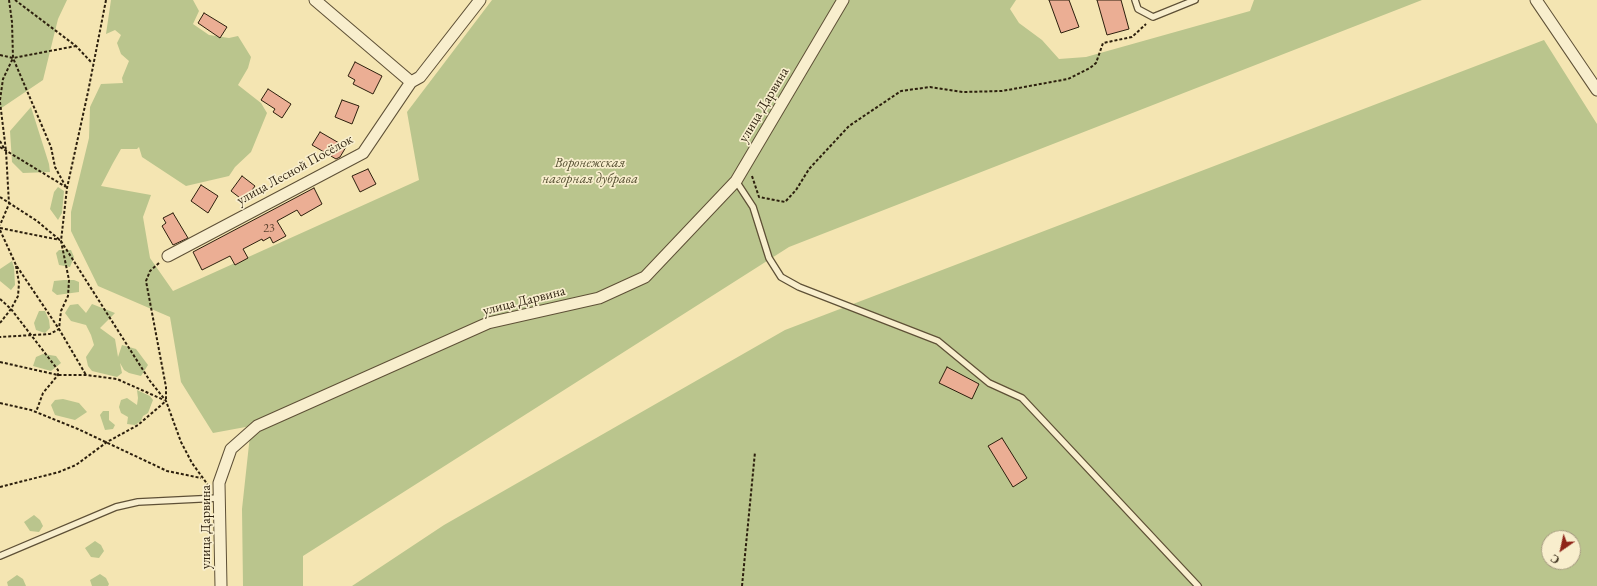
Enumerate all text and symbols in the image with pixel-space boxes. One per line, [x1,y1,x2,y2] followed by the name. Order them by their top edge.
[735,64,793,146] street label: улица Дарвина
[234,131,356,209] street label: улица Лесной Посёлок
[542,155,638,188] park label: Воронежская нагорная дубрава
[263,222,275,236] house number: 23
[481,283,567,319] street label: улица Дарвина
[198,485,214,569] street label: улица Дарвина
[1541,530,1581,570] north arrow
[1548,551,1562,567] text: С

